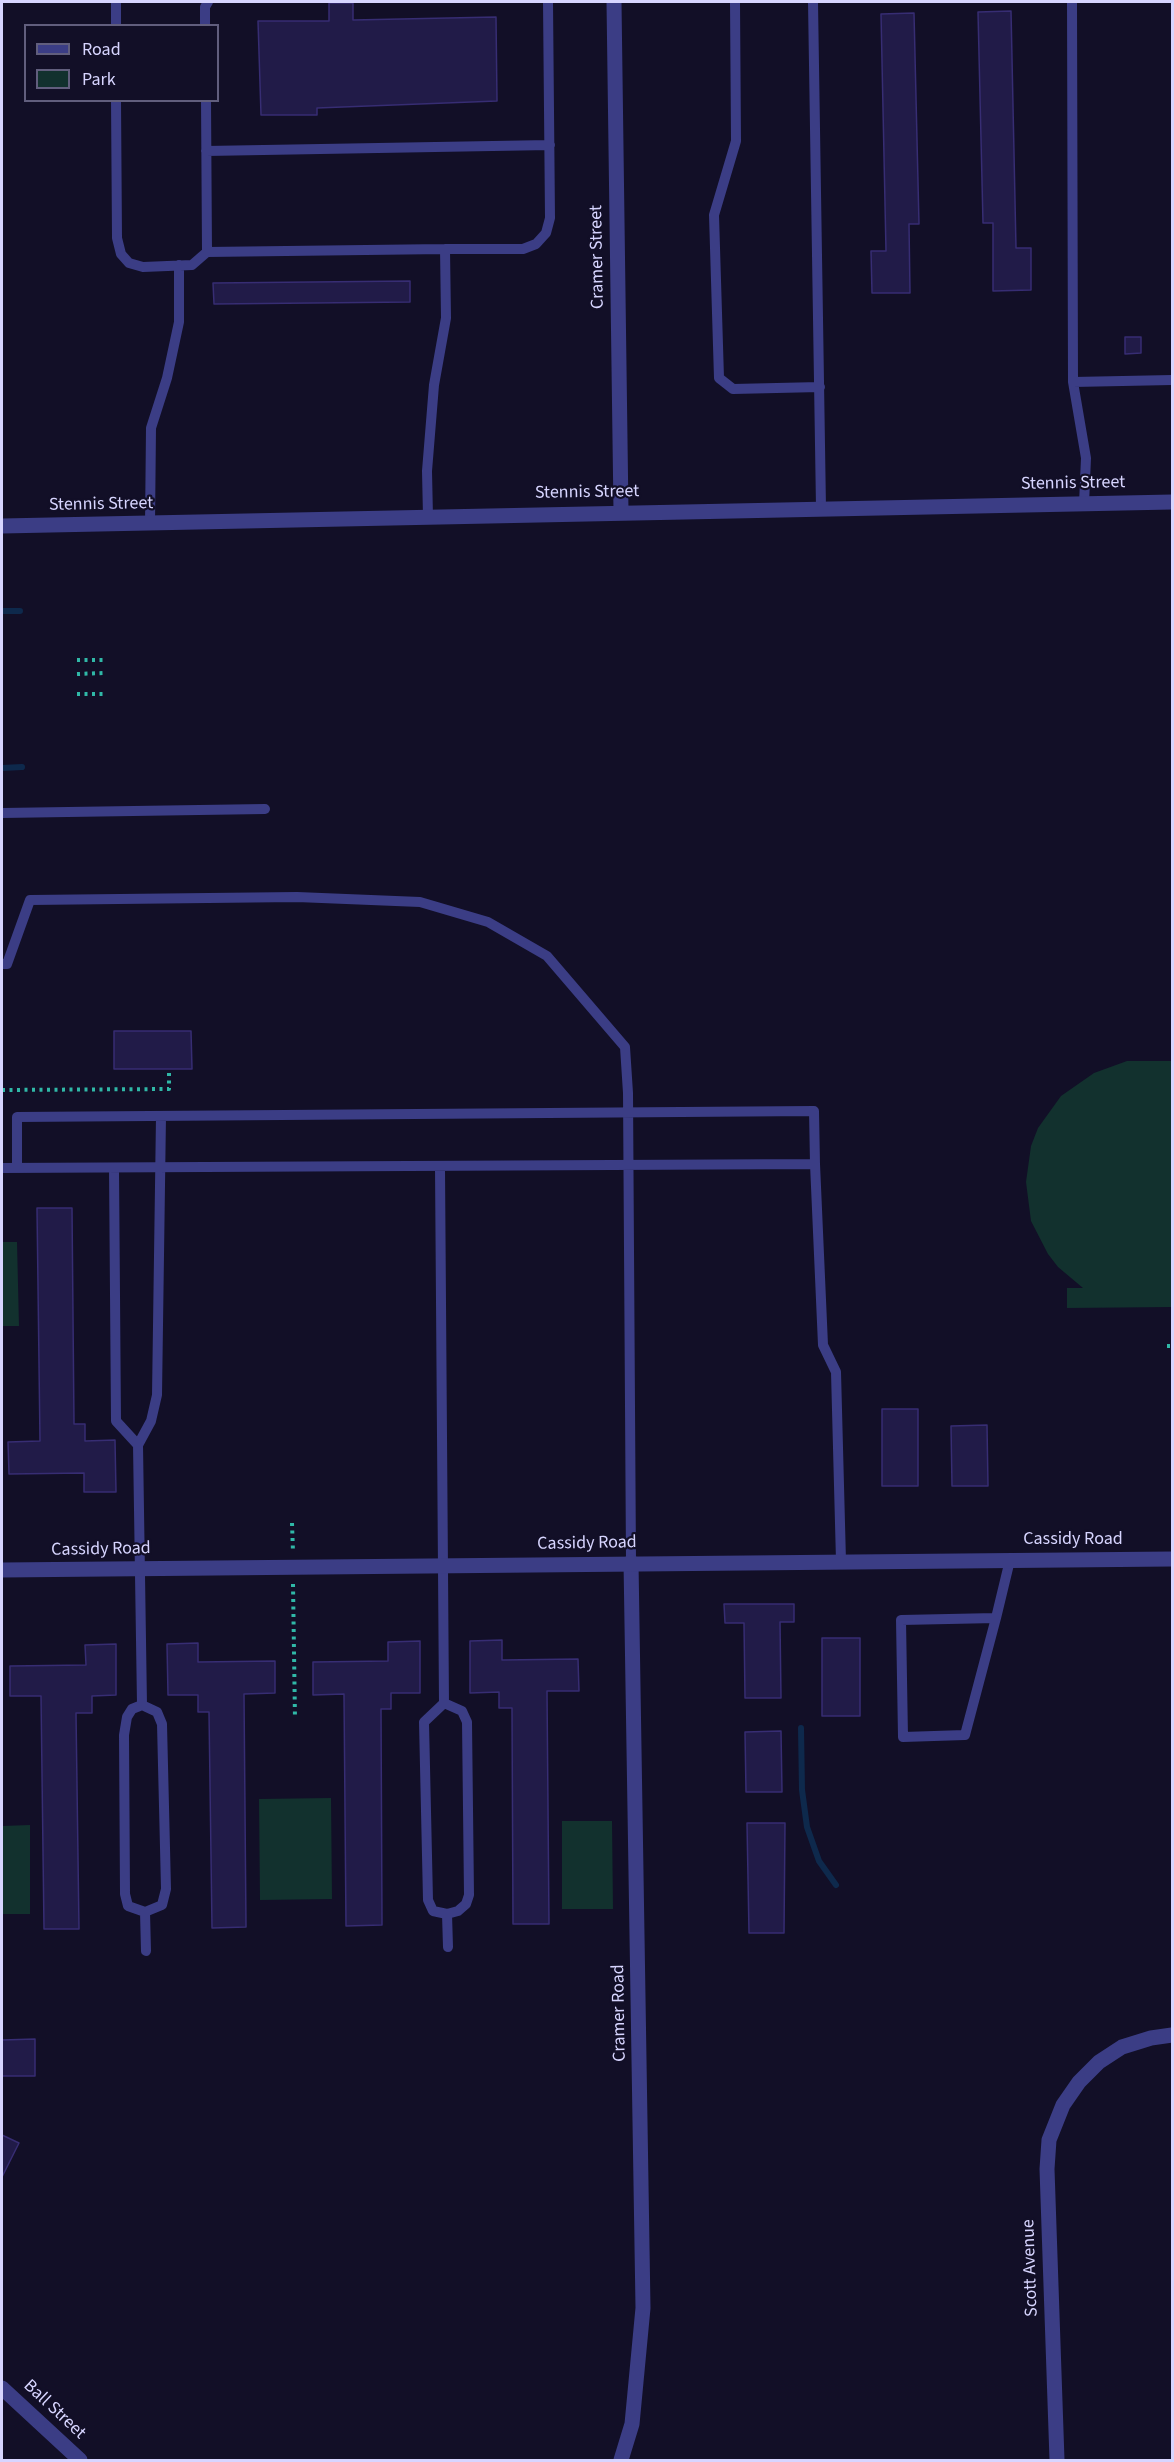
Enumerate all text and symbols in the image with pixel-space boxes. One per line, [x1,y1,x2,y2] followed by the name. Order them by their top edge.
[24,24,219,102] legend
[82,37,121,62] text: Road
[82,67,116,92] text: Park
[586,205,610,309] street label: Cramer Street
[1021,472,1125,496] street label: Stennis Street
[535,481,639,505] street label: Stennis Street
[49,493,153,517] street label: Stennis Street
[1023,1529,1123,1551] street label: Cassidy Road
[537,1532,637,1556] street label: Cassidy Road
[51,1538,151,1562] street label: Cassidy Road
[608,1964,632,2062] street label: Cramer Road
[1019,2219,1043,2317] street label: Scott Avenue
[18,2376,90,2444] street label: Ball Street

